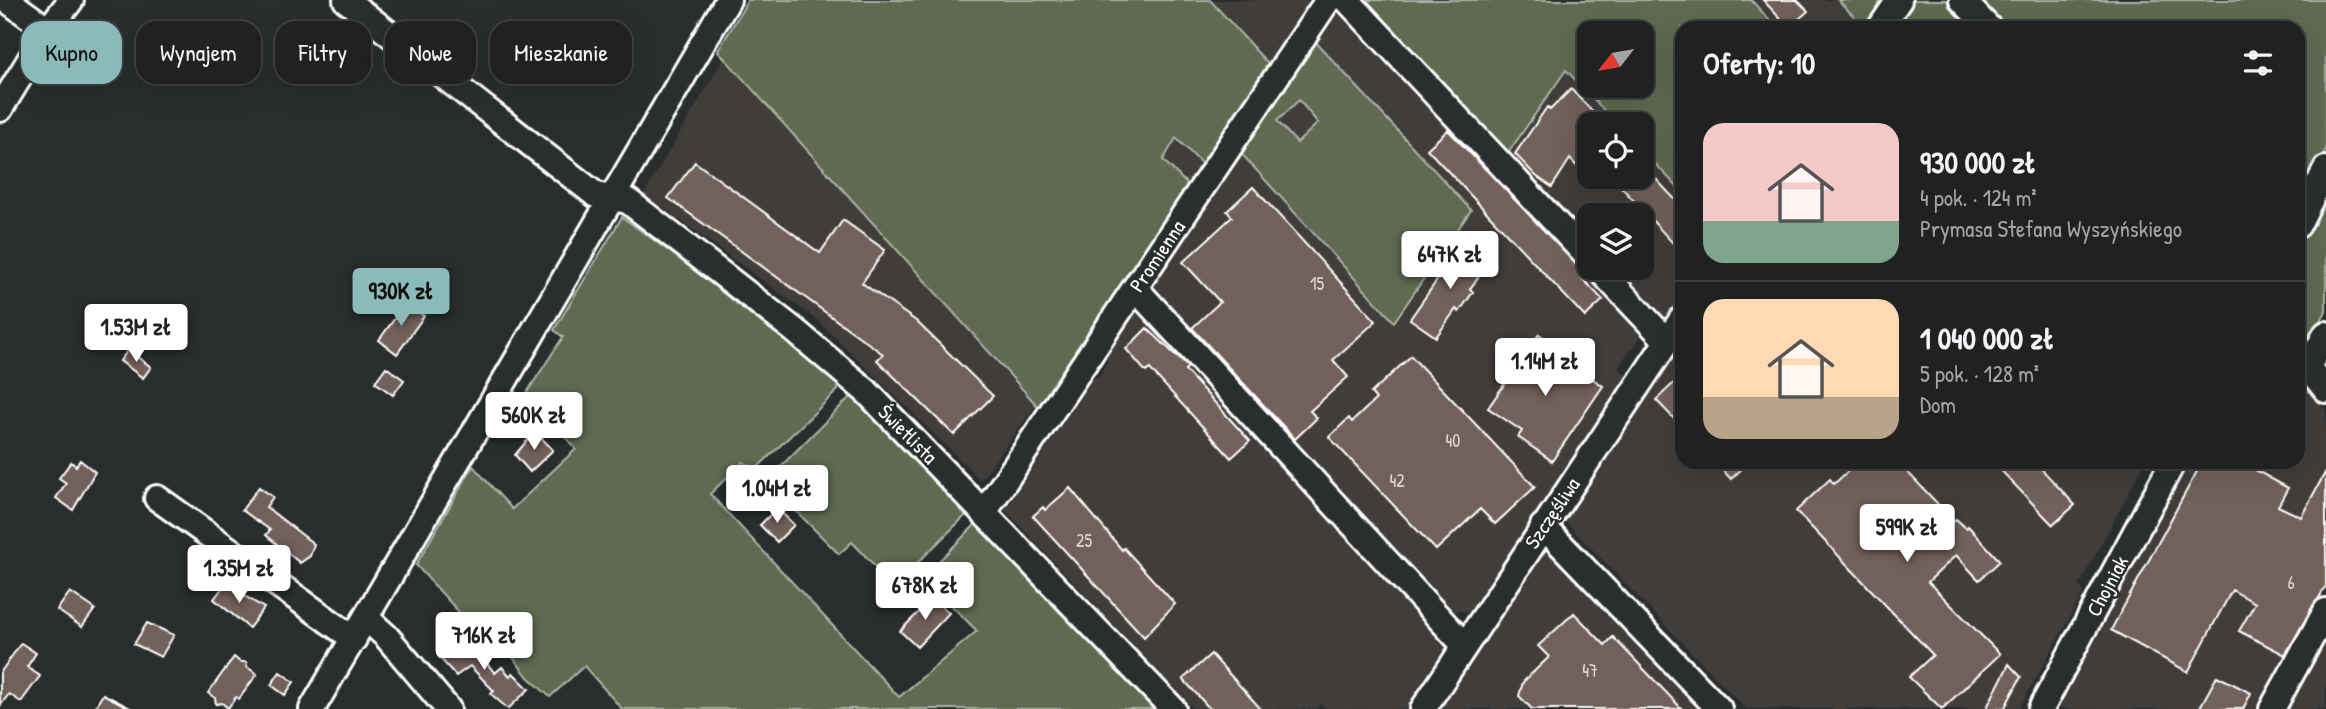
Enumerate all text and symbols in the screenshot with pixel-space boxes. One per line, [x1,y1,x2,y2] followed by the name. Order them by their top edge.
[21,21,122,84] chip: Kupno
[136,21,261,84] chip: Wynajem
[275,21,371,84] chip: Filtry
[385,21,476,84] chip: Nowe
[490,21,632,84] chip: Mieszkanie
[1577,21,1654,98] north arrow
[1577,21,1654,280] map controls
[1703,43,1815,83] text: Oferty: 10
[2239,44,2277,82] icon: filters
[1577,112,1654,189] button: locate
[1920,142,2036,182] text: 930 000 zł
[1759,151,1843,235] icon: home
[1920,182,2037,213] text: 4 pok. · 124 m²
[1577,203,1654,280] button: layers
[1920,213,2182,244] text: Prymasa Stefana Wyszyńskiego
[1122,214,1192,298] street label: Promienna
[1385,232,1515,291] pin: 647K zł
[1417,238,1483,269] text: 647K zł
[336,268,466,328] pin: 930K zł
[1310,271,1324,296] house number: 15
[369,275,433,306] text: 930K zł
[64,304,208,364] pin: 1.53M zł
[101,311,171,342] text: 1.53M zł
[1920,318,2054,358] text: 1 040 000 zł
[1759,327,1843,411] icon: home
[1473,338,1617,398] pin: 1.14M zł
[1511,345,1579,376] text: 1.14M zł
[1920,358,2039,389] text: 5 pok. · 128 m²
[1920,389,1956,420] text: Dom
[469,392,599,452] pin: 560K zł
[872,398,944,470] street label: Świetlista
[501,399,567,430] text: 560K zł
[1446,428,1460,453] house number: 40
[705,466,849,525] pin: 1.04M zł
[1389,468,1405,493] house number: 42
[742,472,812,503] text: 1.04M zł
[1517,472,1587,554] street label: Szczęśliwa
[1842,504,1972,564] pin: 599K zł
[1876,511,1938,542] text: 599K zł
[1076,528,1092,553] house number: 25
[167,546,311,605] pin: 1.35M zł
[2079,550,2135,621] street label: Chojniak
[204,552,274,583] text: 1.35M zł
[860,562,990,622] pin: 678K zł
[892,569,958,600] text: 678K zł
[2287,570,2295,595] house number: 6
[419,612,549,672] pin: 716K zł
[452,619,516,650] text: 716K zł
[1582,658,1598,683] house number: 47

